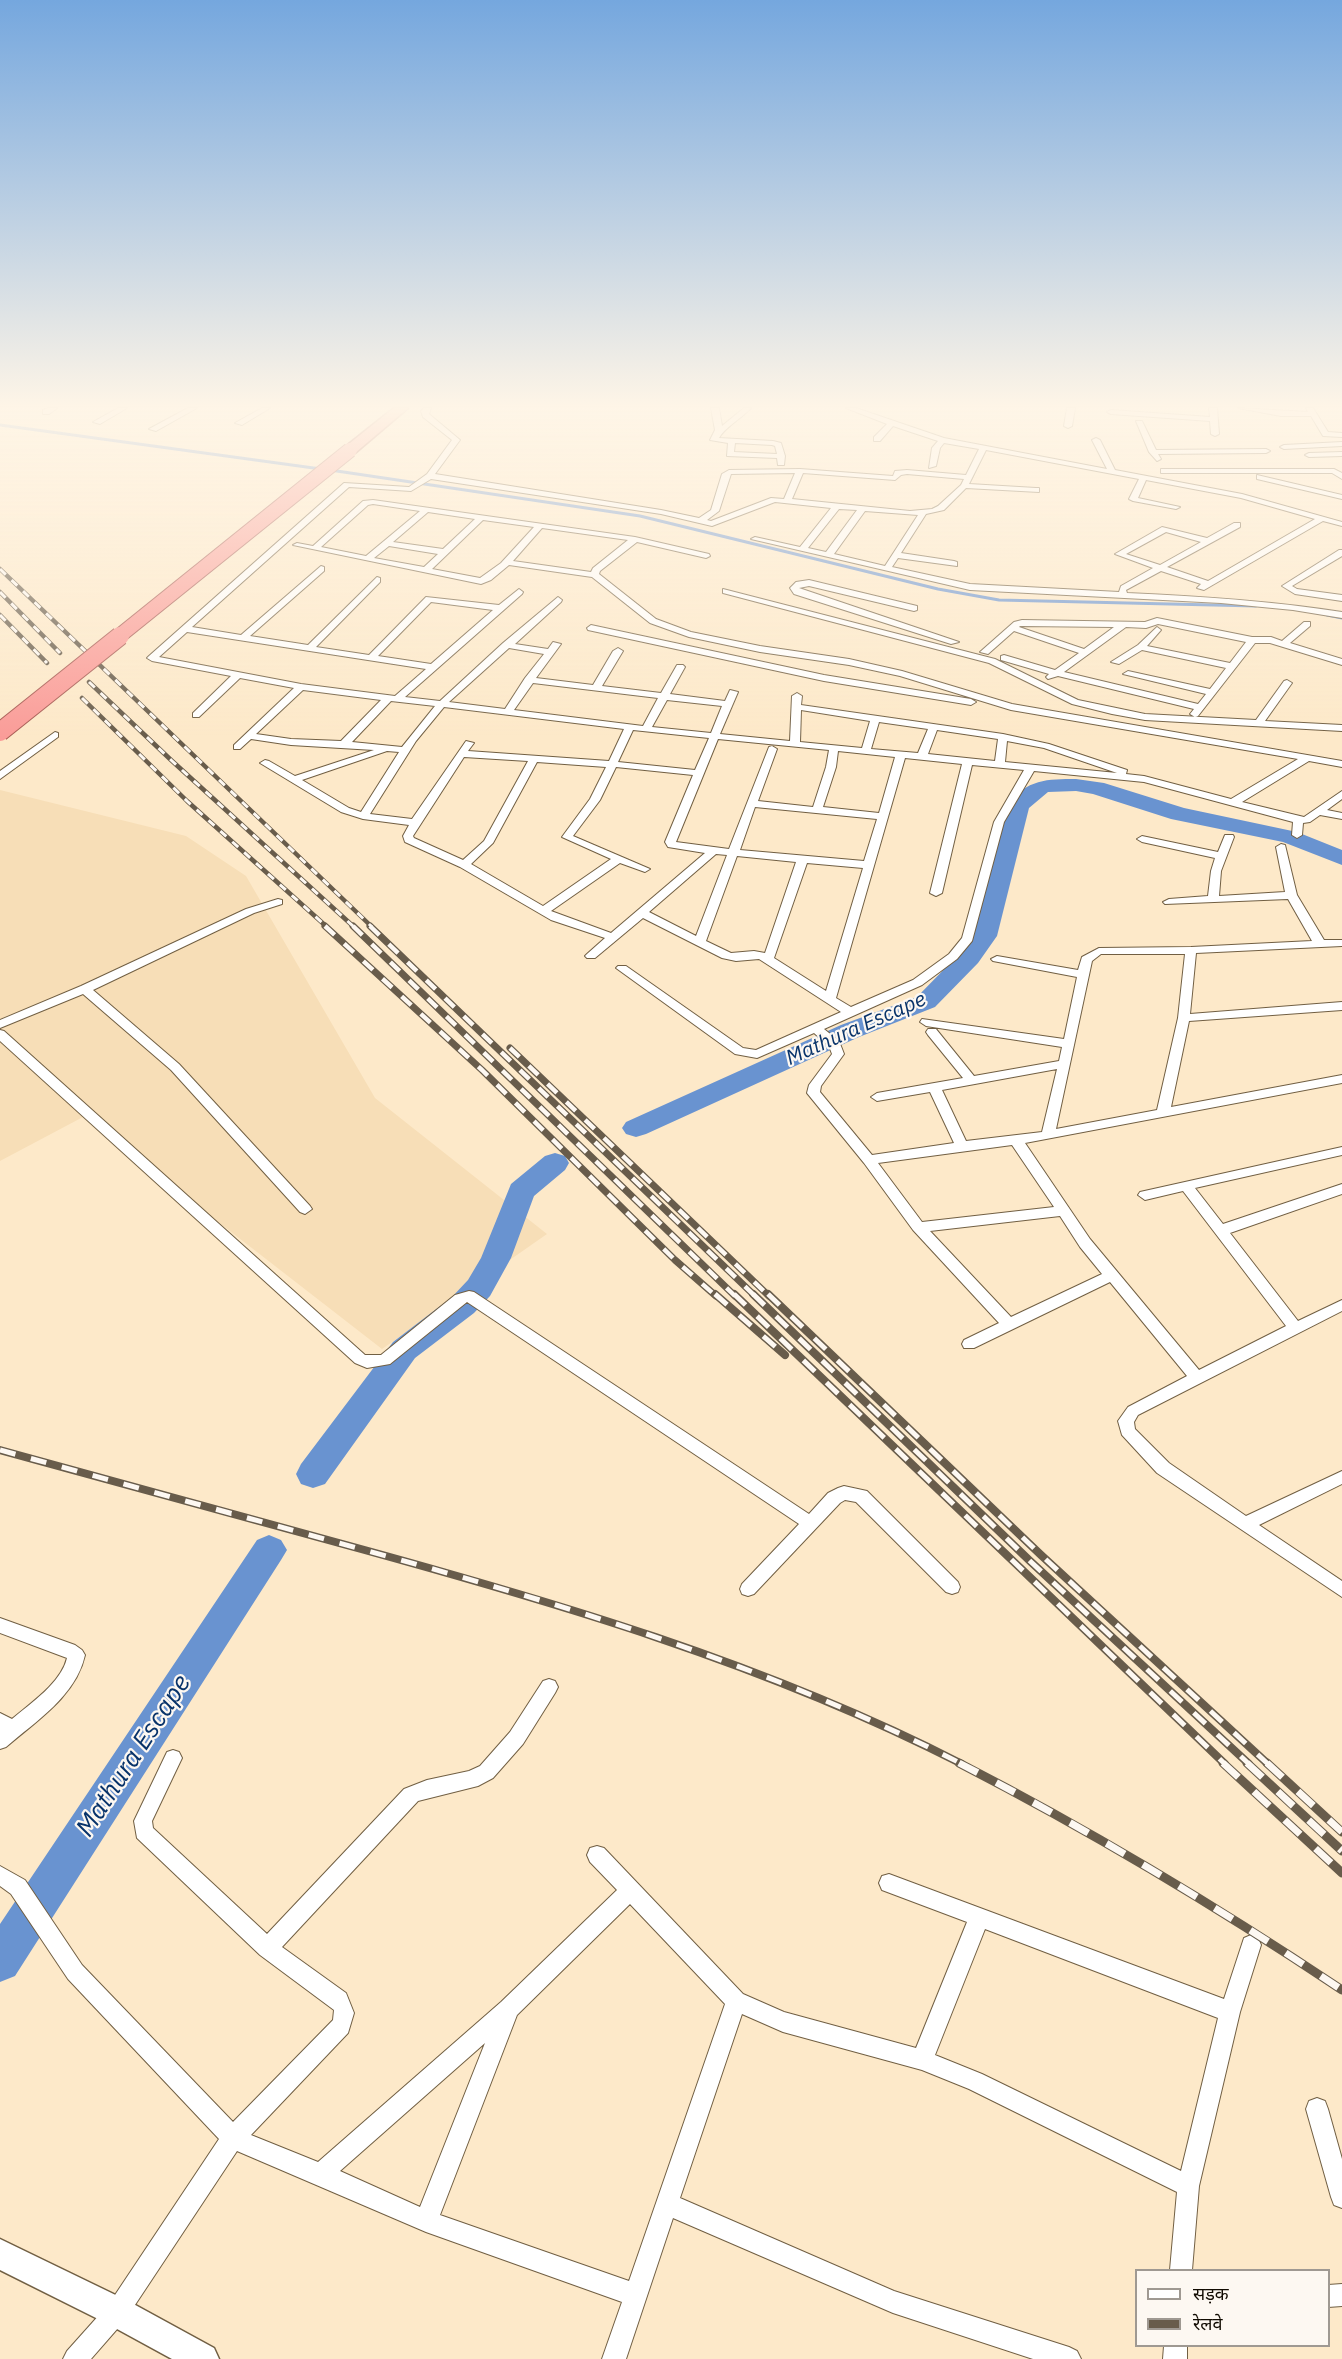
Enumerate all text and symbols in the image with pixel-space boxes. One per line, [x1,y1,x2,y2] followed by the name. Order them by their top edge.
[782,987,930,1071] water label: Mathura Escape
[70,1669,198,1843] water label: Mathura Escape
[1135,2269,1330,2347] legend
[1193,2282,1229,2305] text: सड़क
[1193,2312,1223,2335] text: रेलवे

